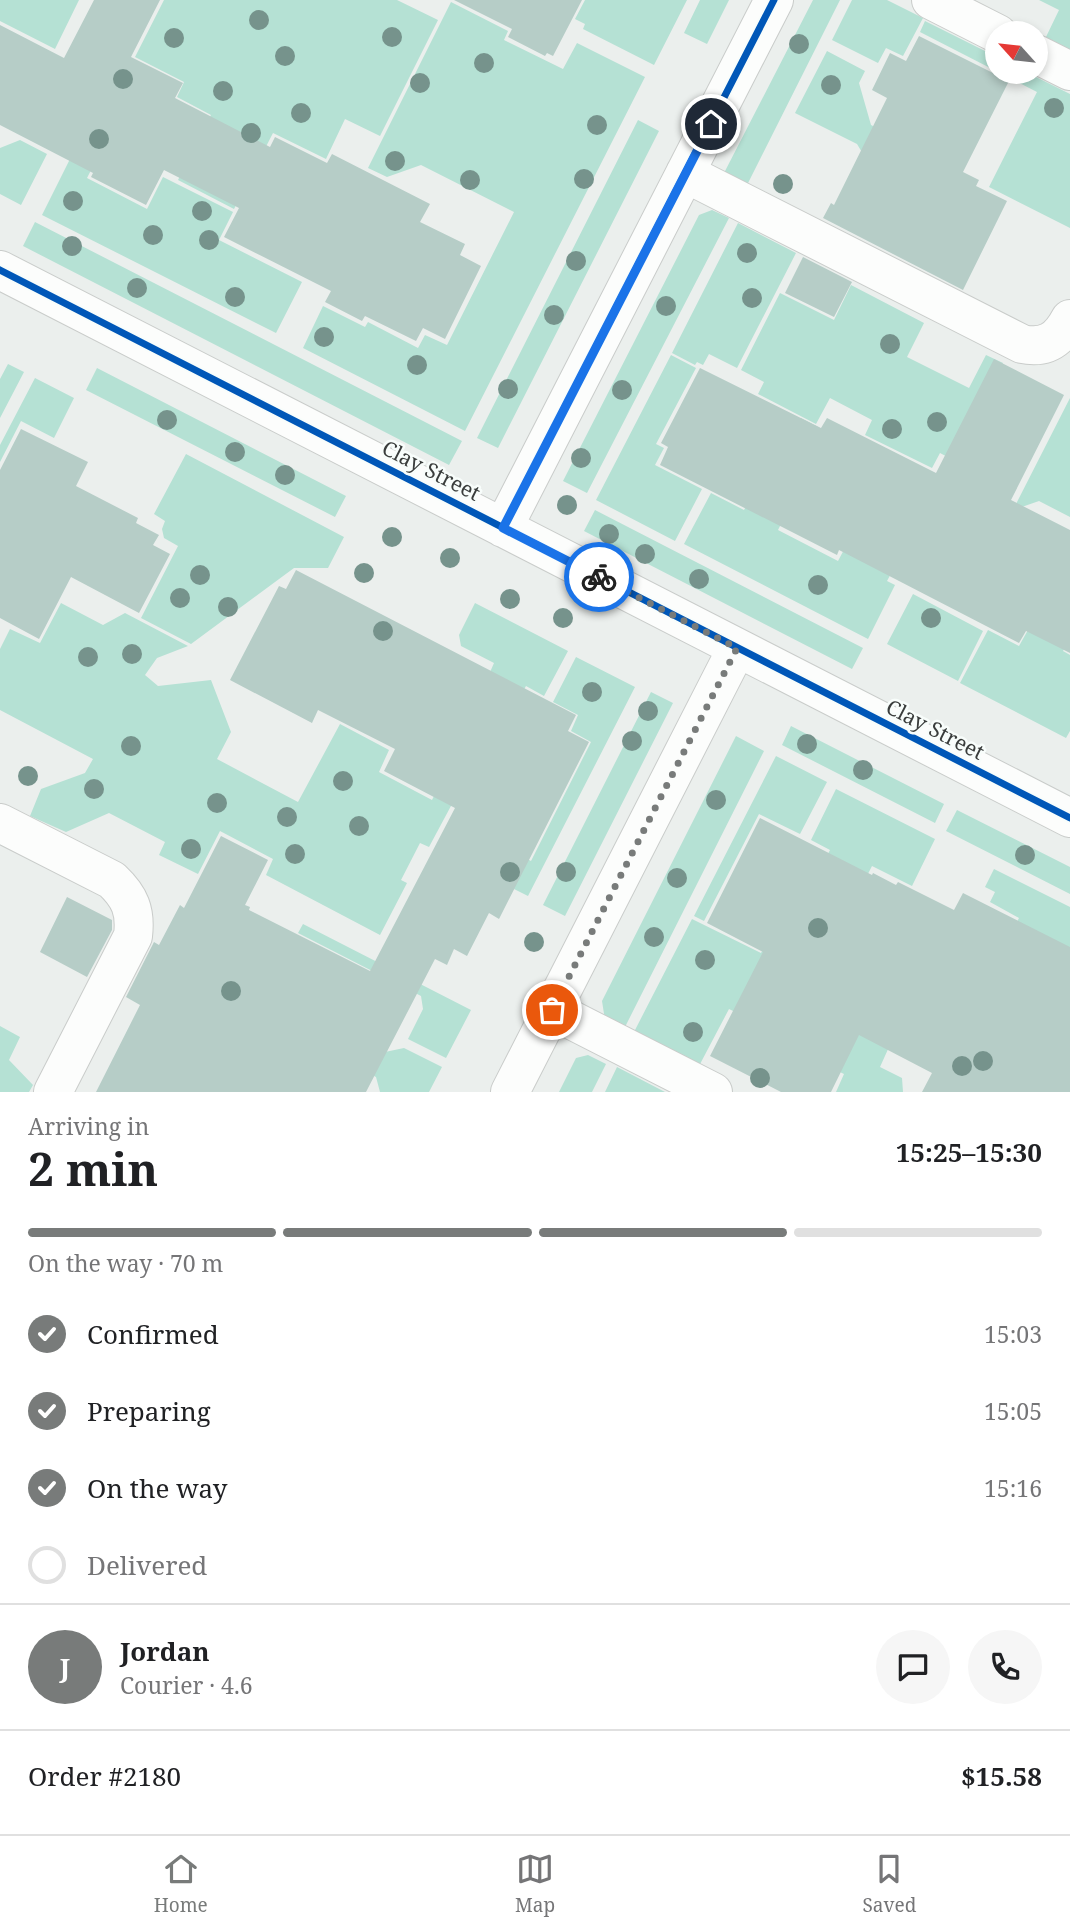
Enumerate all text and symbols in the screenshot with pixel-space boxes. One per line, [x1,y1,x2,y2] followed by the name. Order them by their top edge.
[985,21,1048,84] north arrow
[985,21,1048,84] map controls
[681,94,741,154] pin
[692,105,730,143] icon: home
[378,433,485,507] street label: Clay Street
[564,542,634,612] courier
[580,558,618,596] icon: bike
[882,692,989,766] street label: Clay Street
[522,980,582,1040] pin
[533,991,571,1029] icon: bag
[28,1110,149,1142] text: Arriving in
[896,1134,1042,1170] text: 15:25–15:30
[28,1137,158,1199] text: 2 min
[28,1247,223,1279] text: On the way · 70 m
[28,1315,66,1353] icon: check
[87,1316,219,1352] text: Confirmed
[984,1318,1042,1350] text: 15:03
[28,1392,66,1430] icon: check
[87,1393,211,1429] text: Preparing
[984,1395,1042,1427] text: 15:05
[28,1469,66,1507] icon: check
[87,1470,227,1506] text: On the way
[984,1472,1042,1504] text: 15:16
[87,1547,207,1583] text: Delivered
[876,1630,950,1704] button: chat
[968,1630,1042,1704] button: phone
[120,1633,210,1669] text: Jordan
[60,1649,70,1685] text: J
[120,1669,253,1701] text: Courier · 4.6
[28,1758,181,1794] text: Order #2180
[961,1758,1042,1794] text: $15.58
[154,1850,208,1918] tab: Home
[515,1850,555,1918] tab: Map
[862,1850,916,1918] tab: Saved

